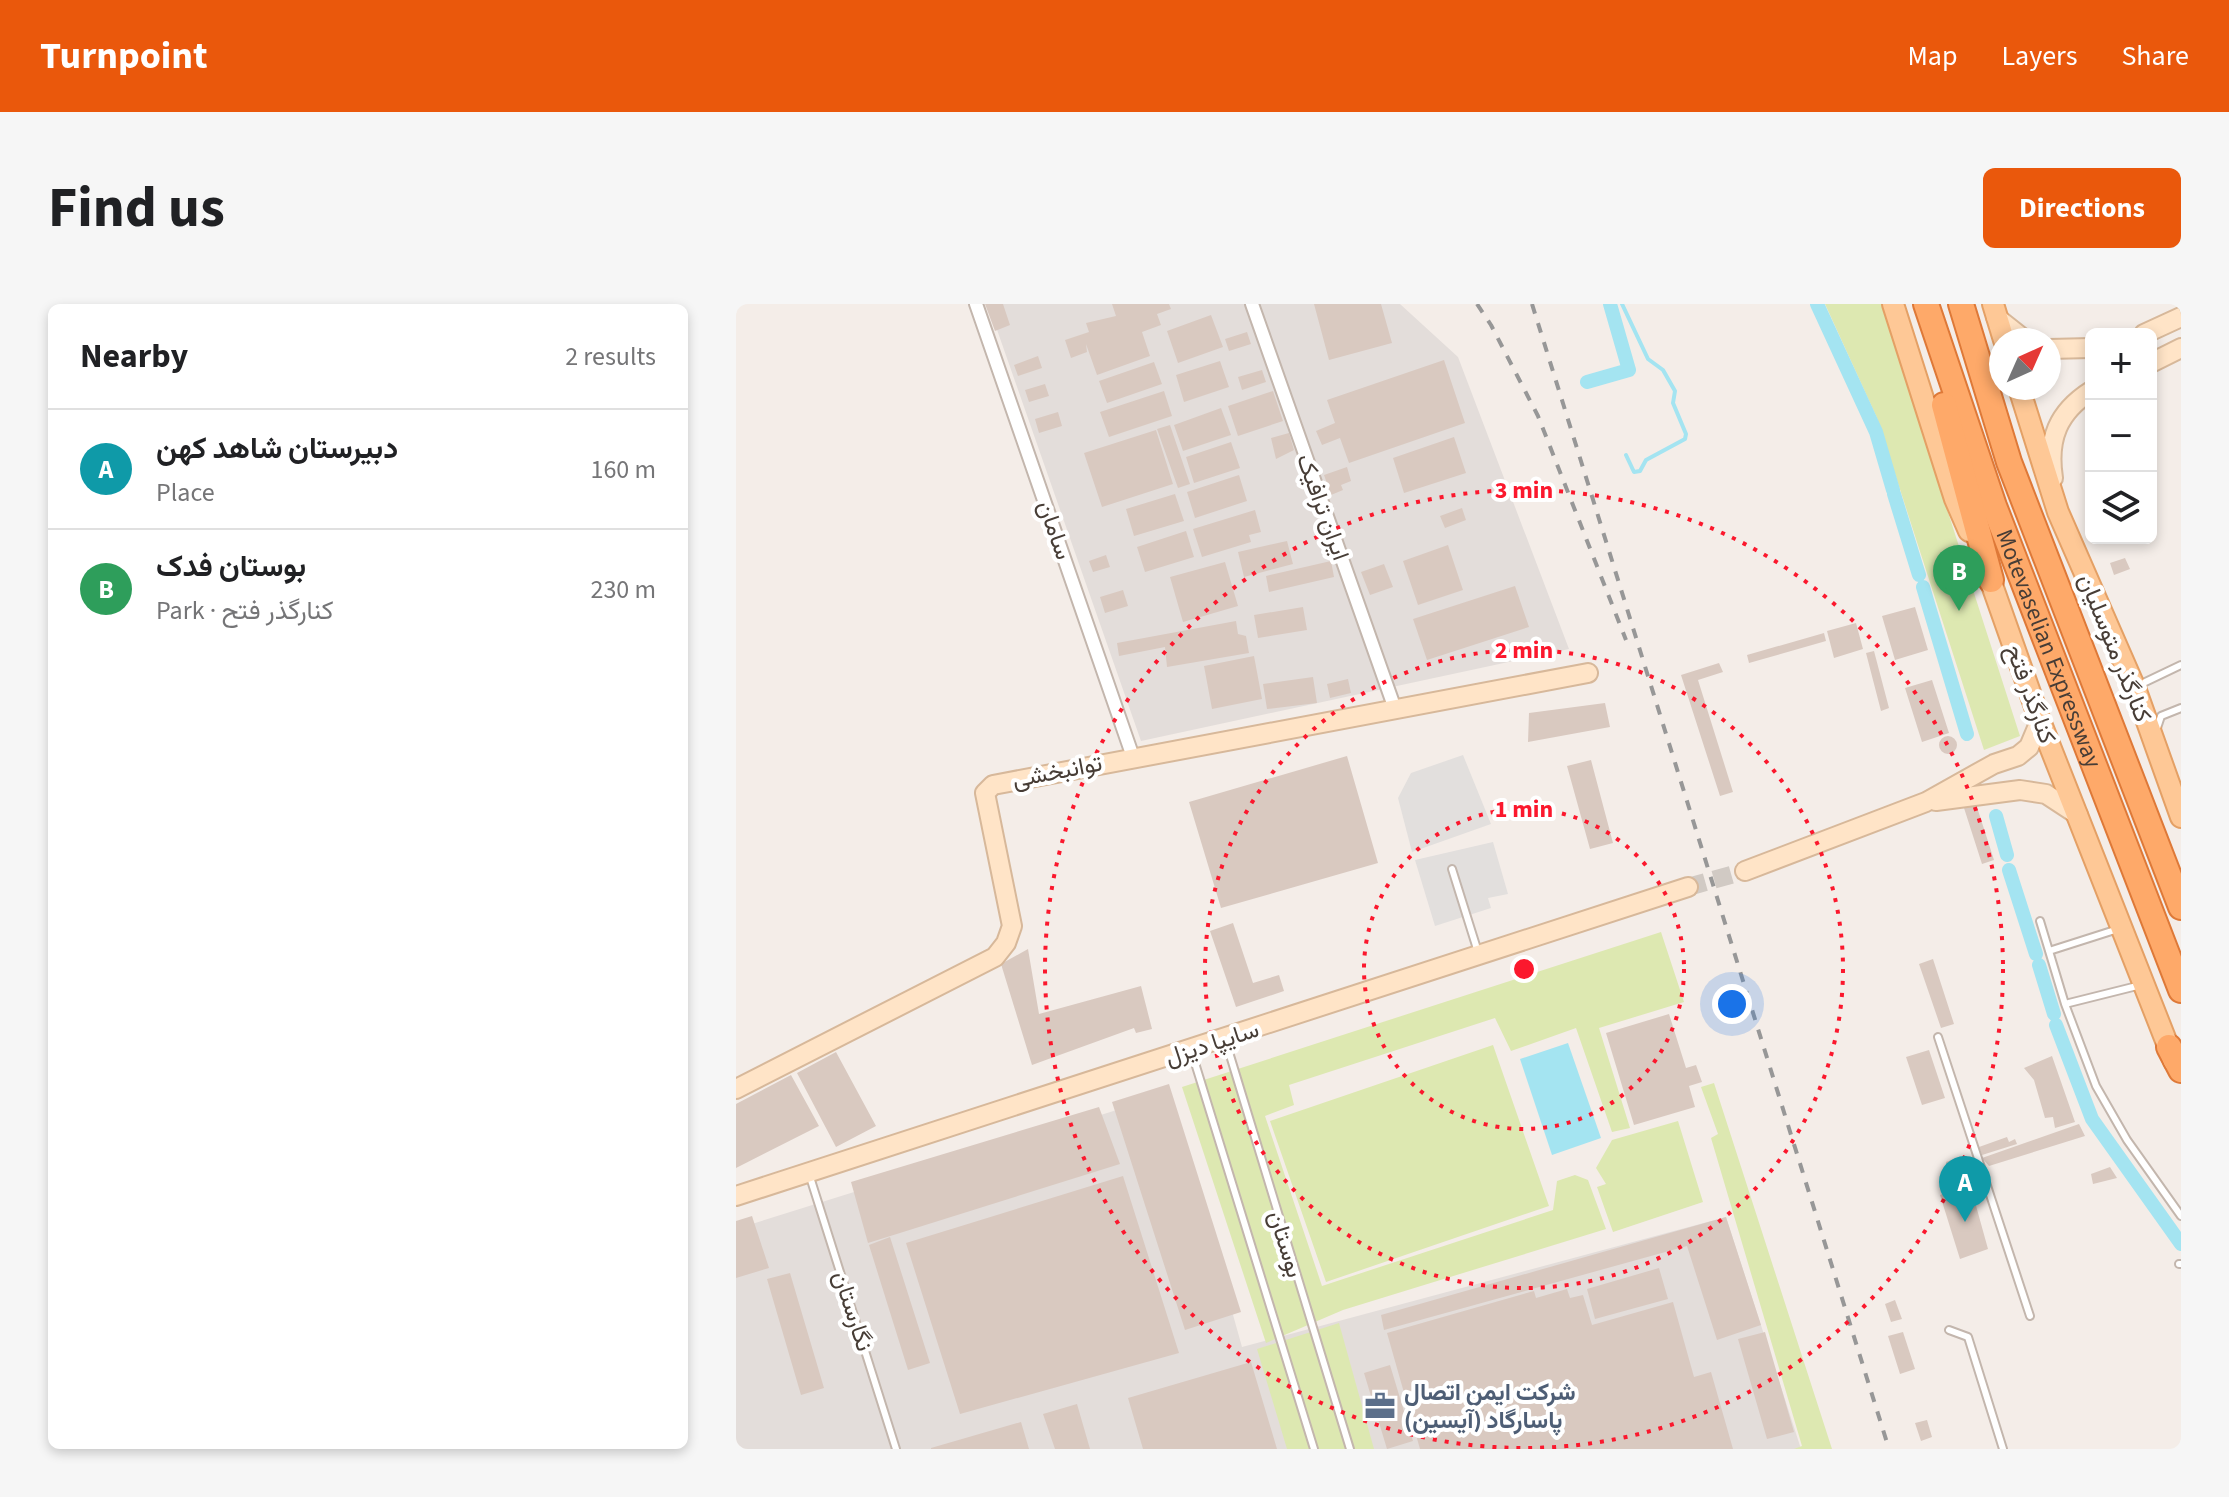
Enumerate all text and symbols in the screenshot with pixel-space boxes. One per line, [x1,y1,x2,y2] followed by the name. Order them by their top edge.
[40,29,208,83] text: Turnpoint
[1907,36,1957,76] text: Map
[2001,36,2077,76] text: Layers
[2121,36,2189,76] text: Share
[1983,168,2181,248] button: Directions
[48,169,225,248] text: Find us
[1989,328,2061,400] north arrow
[2085,328,2157,544] map controls
[2085,328,2157,400] button: +
[80,332,188,381] text: Nearby
[565,338,656,375] text: 2 results
[2085,400,2157,472] button: −
[156,427,398,470] text: دبیرستان شاهد کهن
[1287,449,1358,565] street label: ایران ترافیک
[99,451,113,488] text: A
[590,451,656,488] text: 160 m
[2085,472,2157,544] button: layers
[1495,473,1553,508] text: 3 min
[156,474,215,511] text: Place
[1028,496,1081,564] street label: سامان
[1987,524,2111,773] street label: Motevaselian Expressway
[156,545,306,588] text: بوستان فدک
[1933,545,1985,611] pin: B
[2069,569,2160,728] street label: کنارگذر متوسلیان
[98,571,114,608] text: B
[590,571,656,608] text: 230 m
[156,592,334,629] text: Park · کنارگذر فتح
[1495,633,1553,668] text: 2 min
[1996,640,2065,749] street label: کنارگذر فتح
[1009,746,1105,797] street label: توانبخشی
[1495,792,1553,827] text: 1 min
[1510,955,1538,983] centre of rings
[1712,984,1752,1024] your location
[1161,1012,1264,1075] street label: سایپا دیزل
[1939,1156,1991,1222] pin: A
[1259,1206,1312,1282] street label: بوستان
[823,1267,882,1356] street label: نگارستان
[1404,1375,1576,1438] place label: شرکت ایمن اتصال پاسارگاد (آیسین)
[1363,1389,1397,1423] office icon: شرکت ایمن اتصال پاسارگاد (آیسین)

